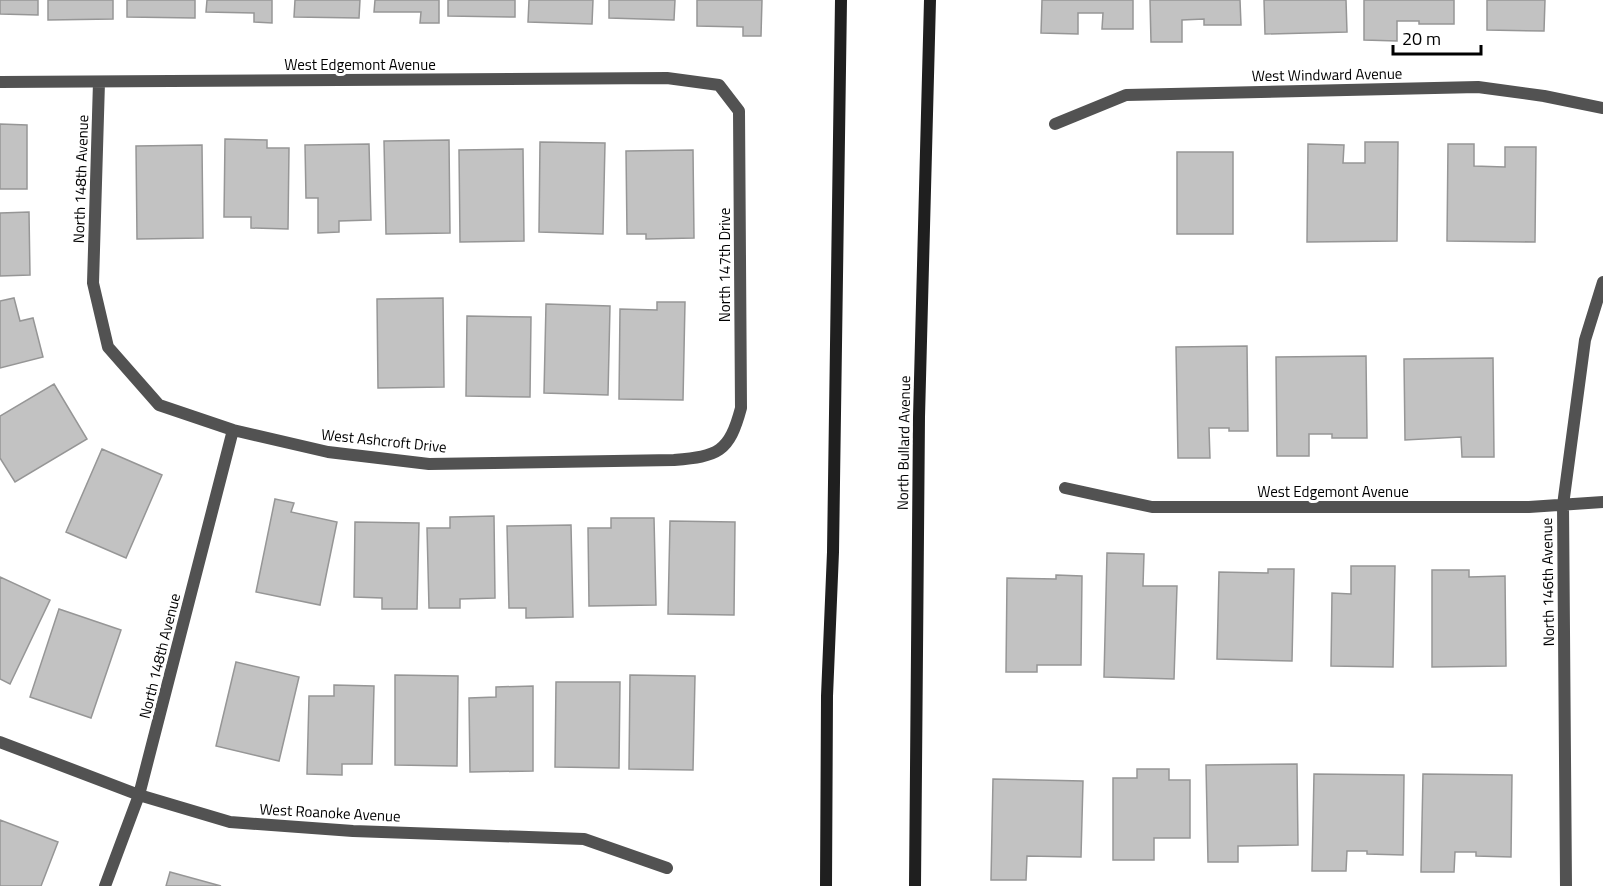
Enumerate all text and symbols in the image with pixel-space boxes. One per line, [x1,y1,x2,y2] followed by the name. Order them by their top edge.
[1393,18,1482,56] scale bar
[1402,25,1441,52] text: 20 m
[284,53,436,76] street label: West Edgemont Avenue
[1251,62,1403,87] street label: West Windward Avenue
[67,114,94,244] street label: North 148th Avenue
[713,208,736,322] street label: North 147th Drive
[891,375,916,510] street label: North Bullard Avenue
[320,422,448,459] street label: West Ashcroft Drive
[1257,480,1409,503] street label: West Edgemont Avenue
[1535,518,1560,646] street label: North 146th Avenue
[133,591,186,721] street label: North 148th Avenue
[259,797,401,828] street label: West Roanoke Avenue

